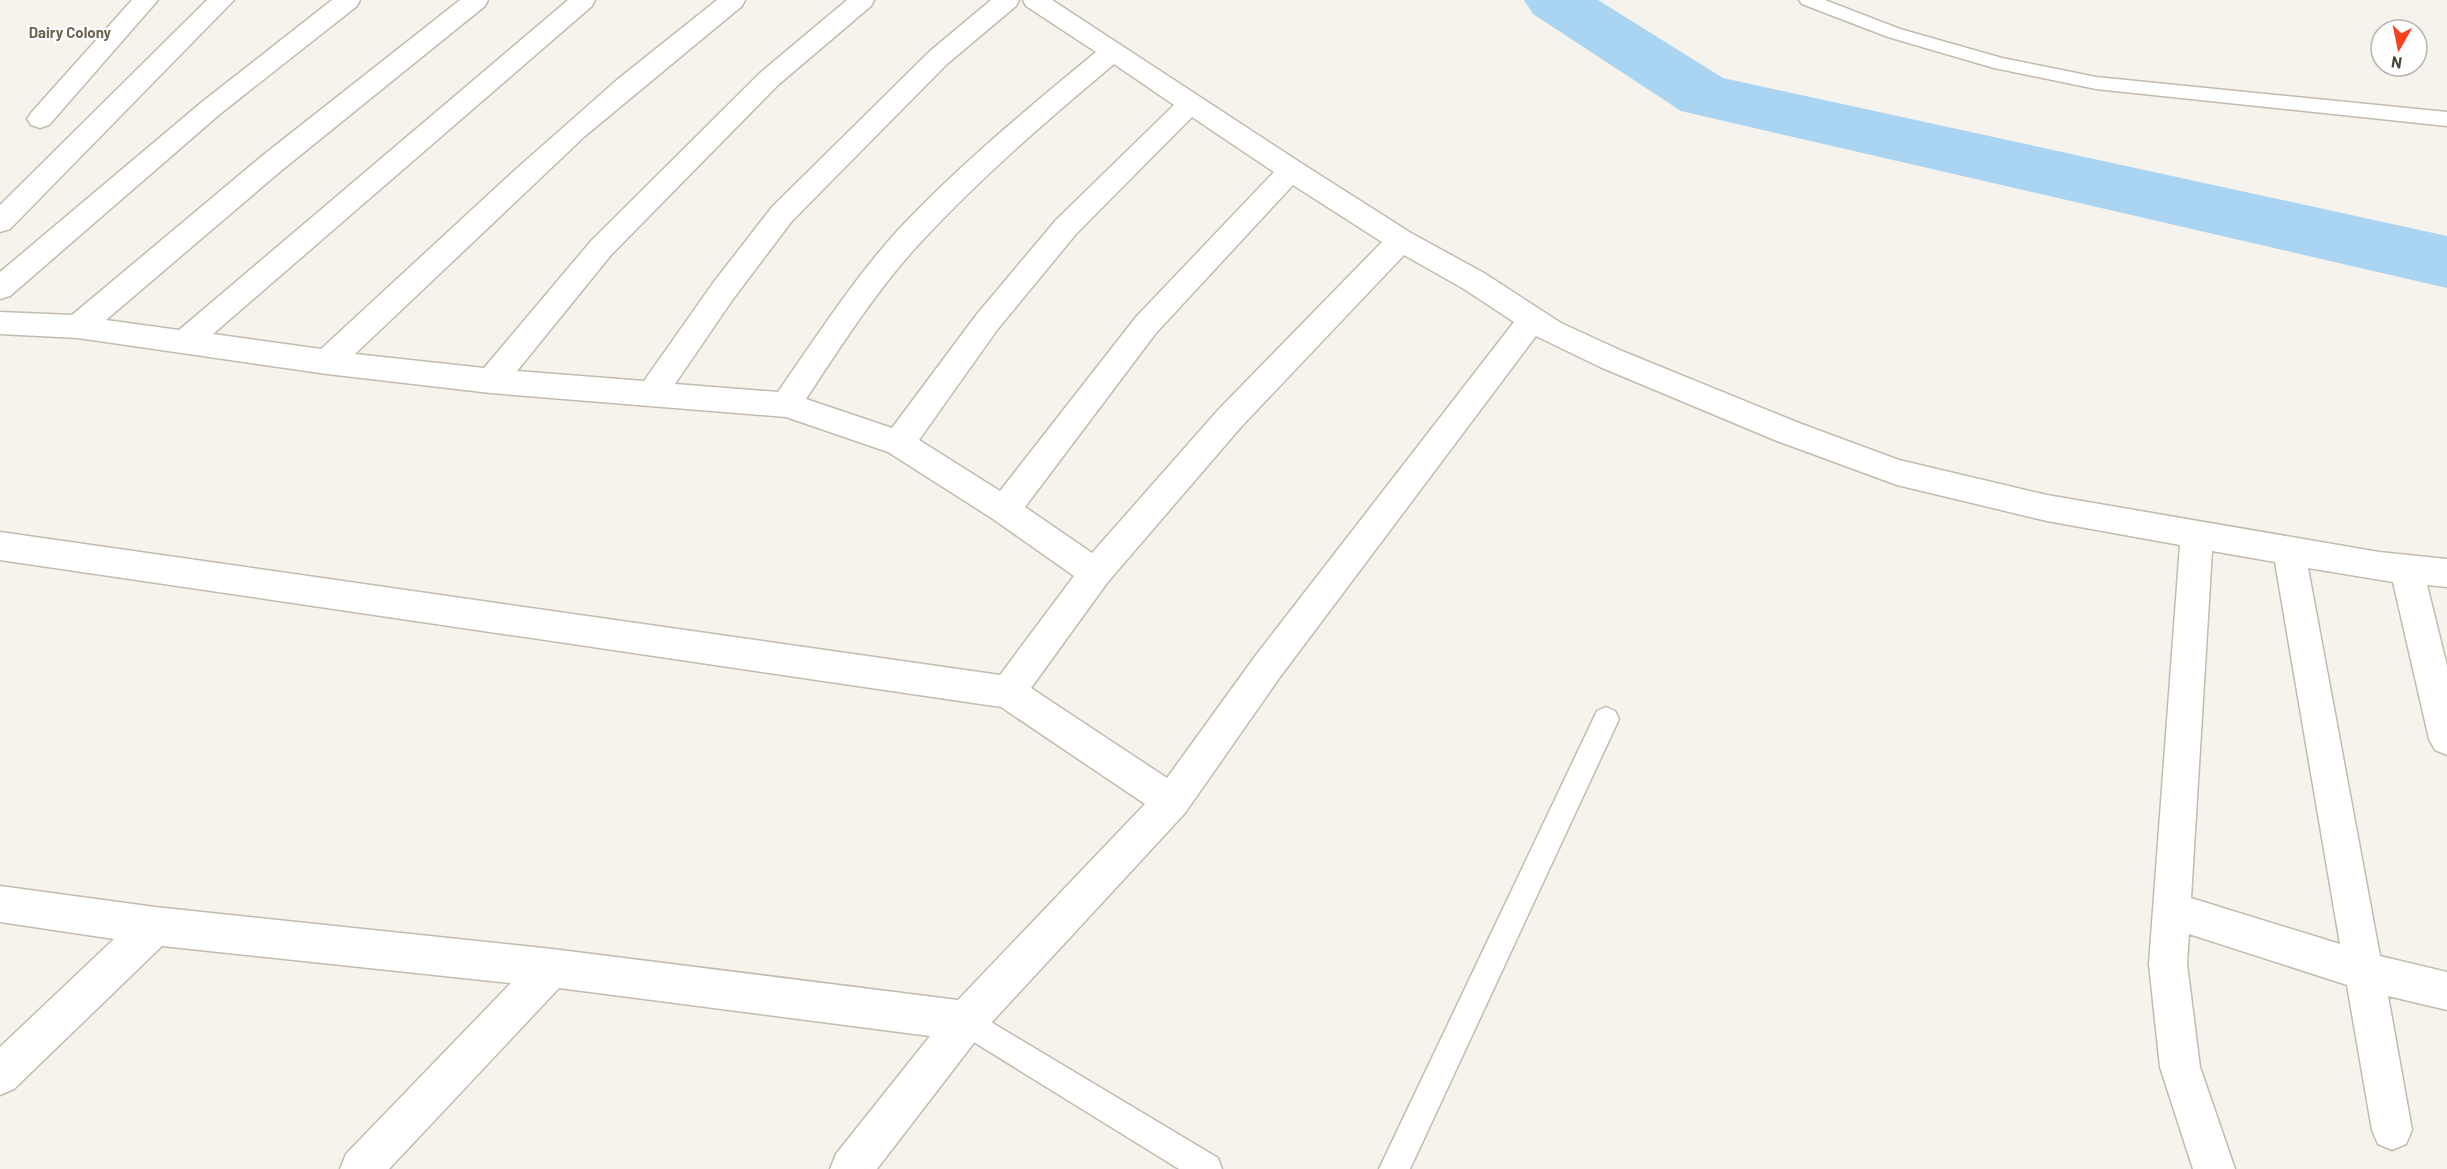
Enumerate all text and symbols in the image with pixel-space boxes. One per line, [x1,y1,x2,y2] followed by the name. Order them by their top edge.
[2369,18,2429,78] north arrow
[29,23,112,41] district label: Dairy Colony
[2390,53,2403,74] text: N

